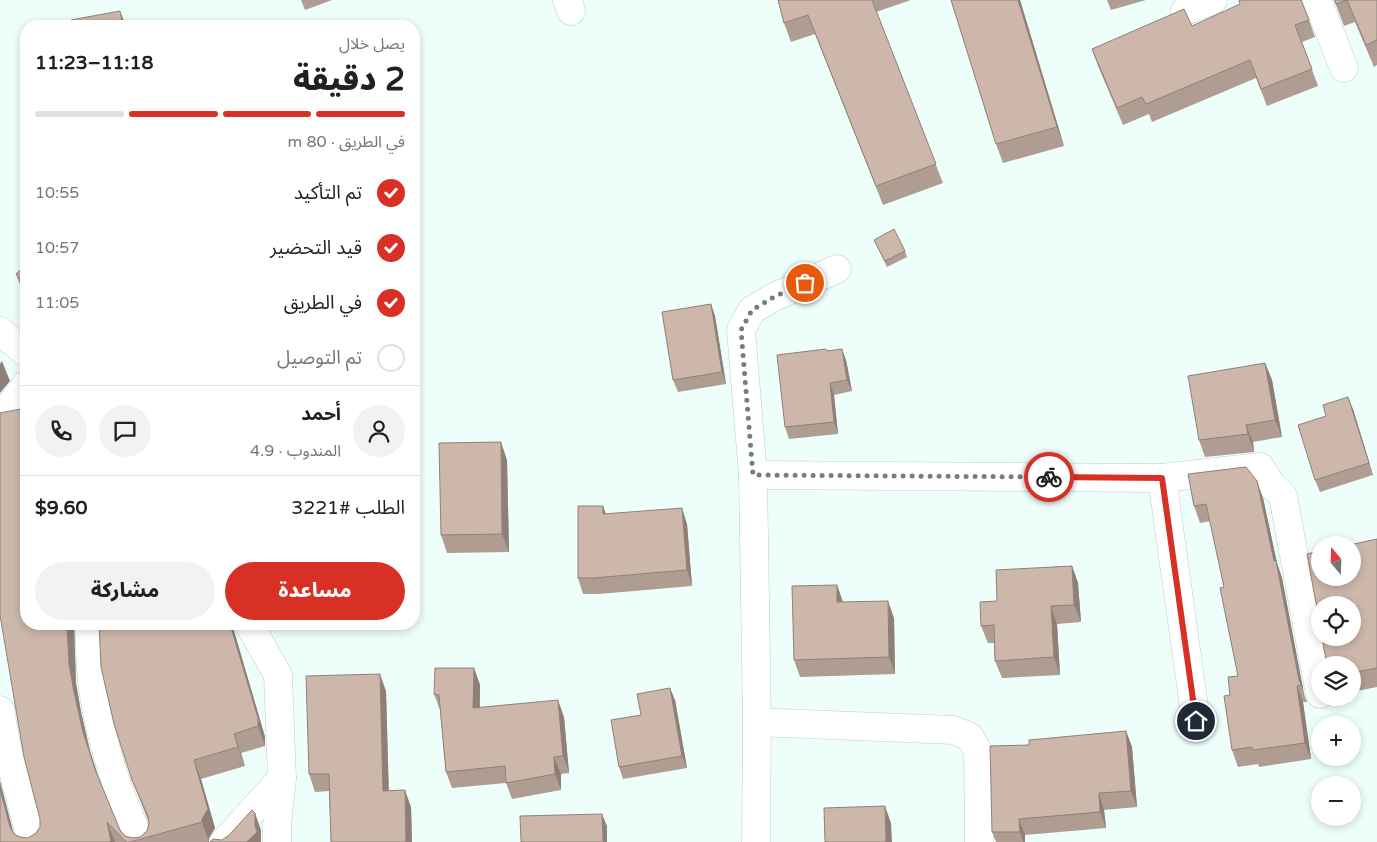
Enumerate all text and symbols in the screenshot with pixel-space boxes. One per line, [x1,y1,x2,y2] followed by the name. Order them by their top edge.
[339,34,405,54] text: يصل خلال
[35,52,153,74] text: 11:18–11:23
[293,61,405,99] text: 2 دقيقة
[288,132,405,152] text: في الطريق · 80 m
[377,179,405,207] icon: check
[294,182,362,204] text: تم التأكيد
[35,183,79,203] text: 10:55
[377,234,405,262] icon: check
[270,237,362,259] text: قيد التحضير
[35,238,79,258] text: 10:57
[784,262,826,304] pin
[791,269,819,297] icon: bag
[377,289,405,317] icon: check
[284,292,362,314] text: في الطريق
[35,293,79,313] text: 11:05
[277,347,362,369] text: تم التوصيل
[301,403,341,425] text: أحمد
[35,405,87,457] button: phone
[99,405,151,457] button: chat
[353,405,405,457] button: person
[250,441,341,461] text: المندوب · 4.9
[1024,452,1074,502] courier
[1035,463,1063,491] icon: bike
[35,497,87,519] text: $9.60
[291,497,405,519] text: الطلب #3221
[1311,536,1361,586] north arrow
[1311,536,1361,826] map controls
[35,562,215,620] button: مشاركة
[225,562,405,620] button: مساعدة
[1311,596,1361,646] button: locate
[1311,656,1361,706] button: layers
[1175,700,1217,742] pin
[1182,707,1210,735] icon: home
[1311,716,1361,766] button: +
[1311,776,1361,826] button: −

